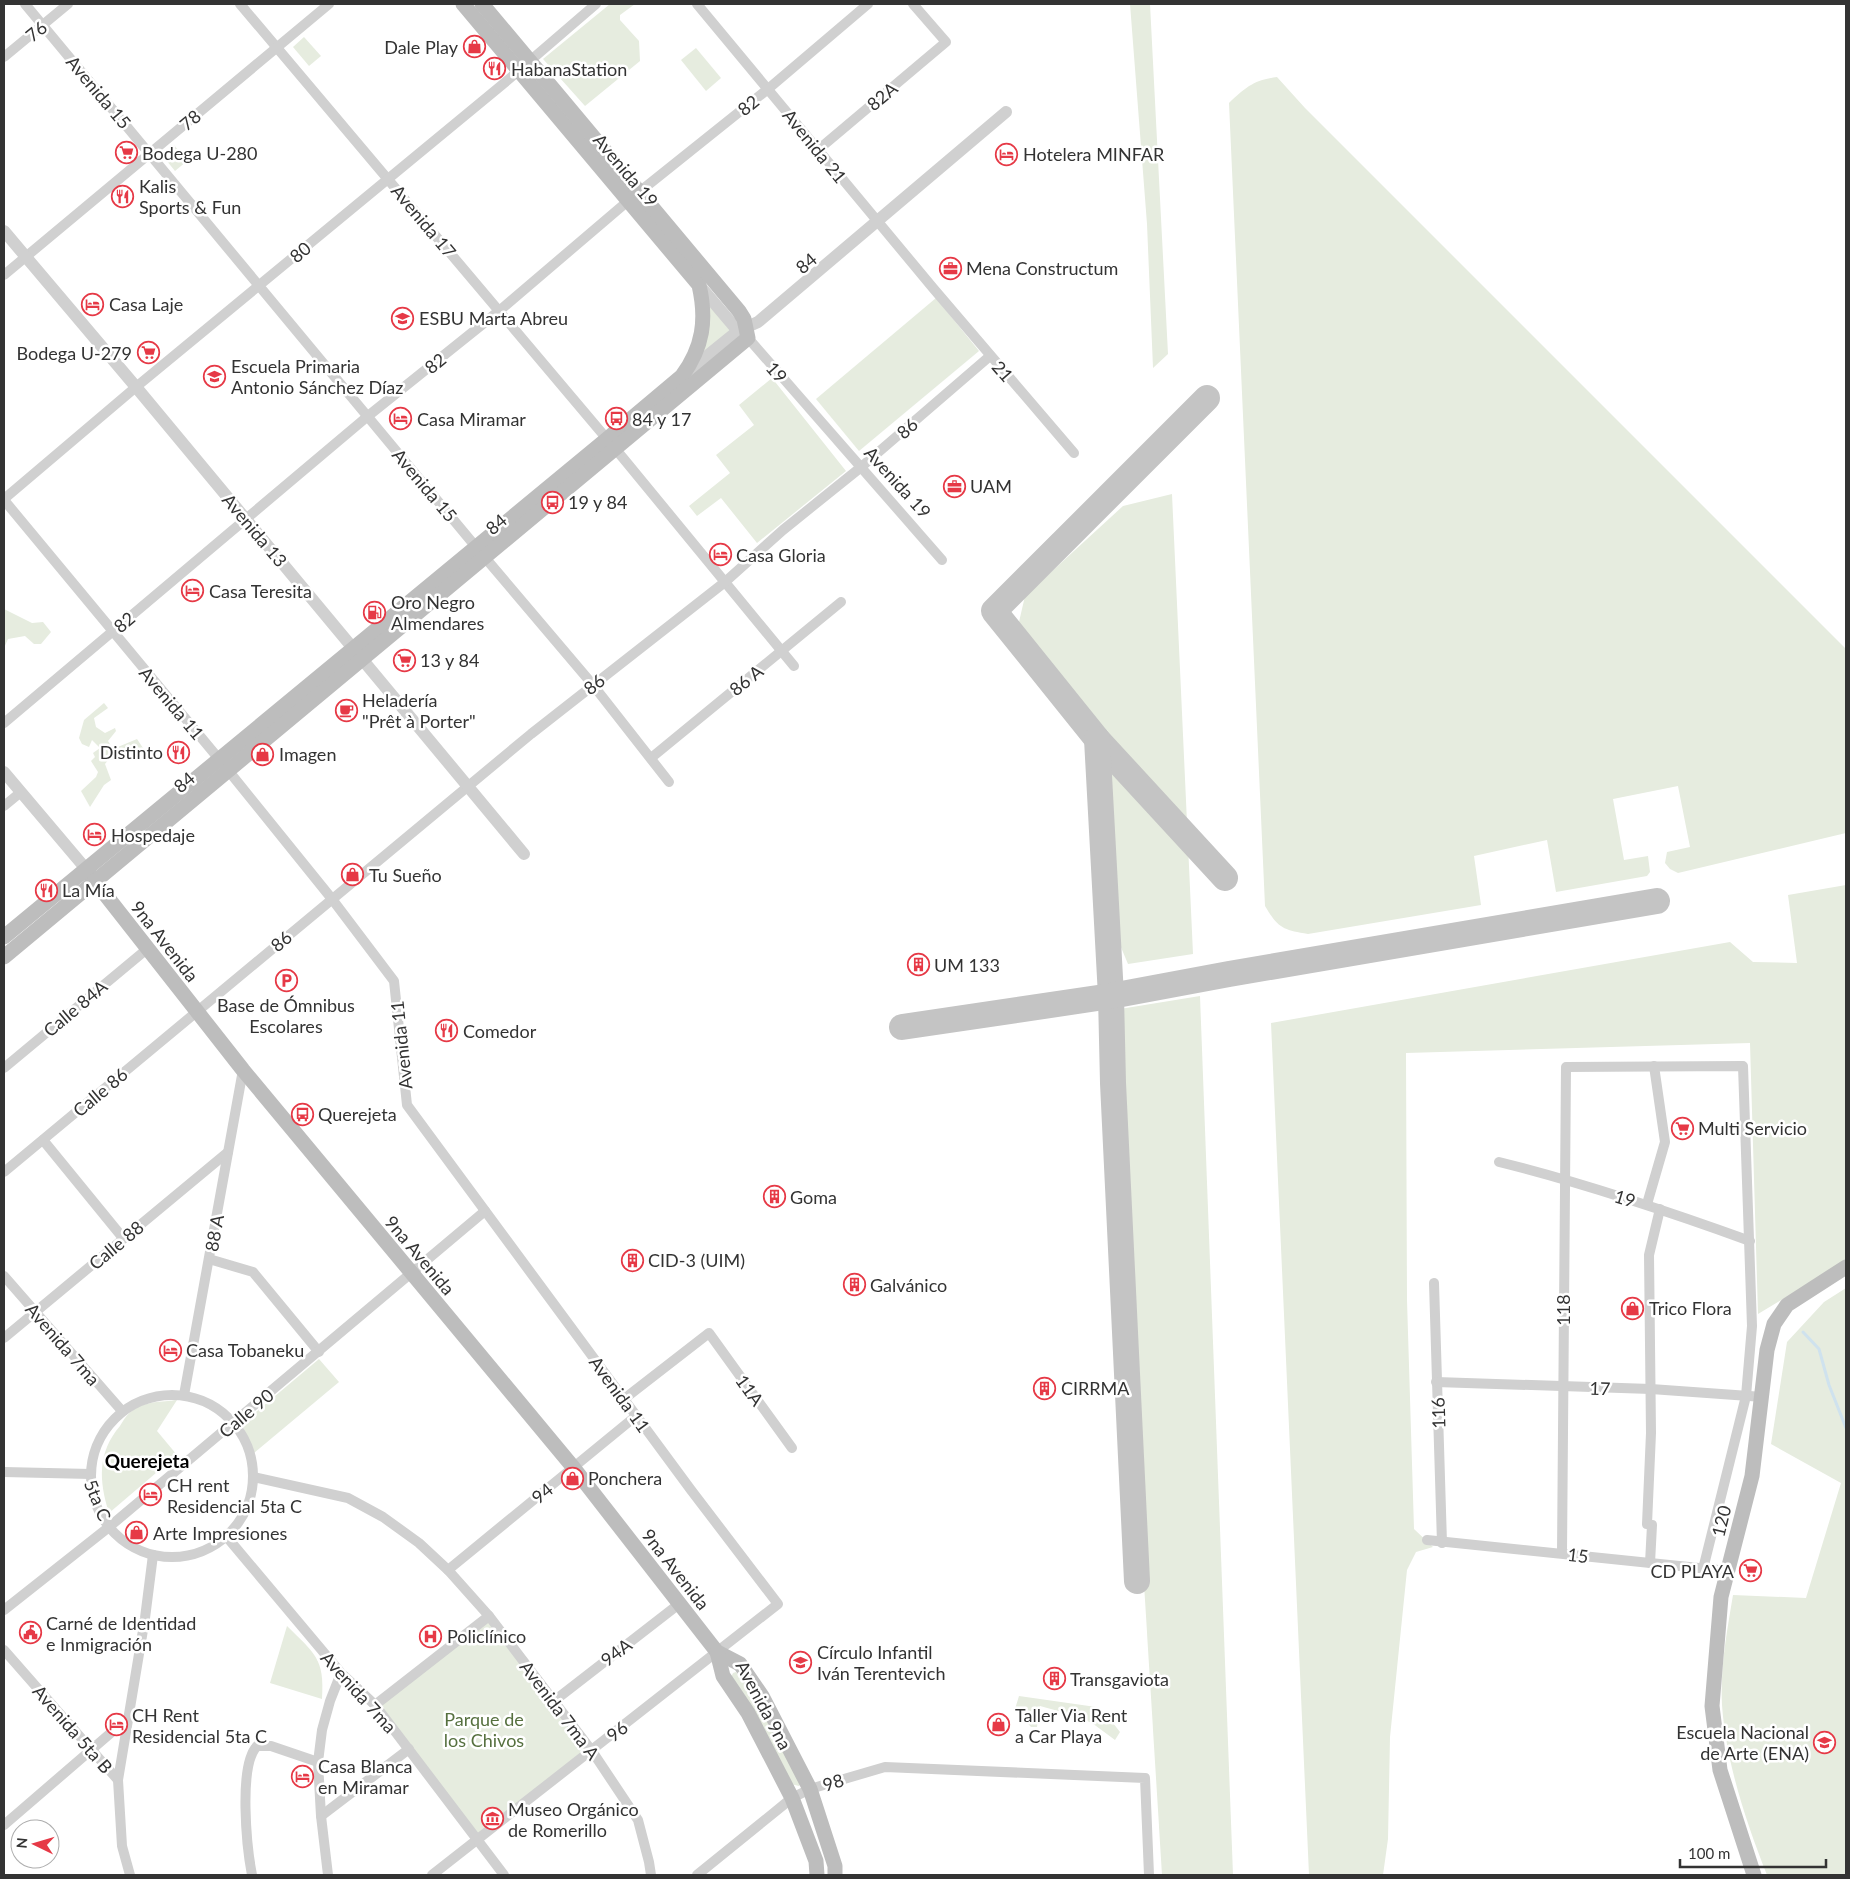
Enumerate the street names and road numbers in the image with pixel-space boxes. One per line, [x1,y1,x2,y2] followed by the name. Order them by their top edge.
[21,16,51,46] street label: 76
[62,51,136,133] street label: Avenida 15
[862,76,902,115] street label: 82A
[733,90,763,120] street label: 82
[175,105,205,135] street label: 78
[778,105,852,187] street label: Avenida 21
[589,129,663,211] street label: Avenida 19
[387,180,461,262] street label: Avenida 17
[285,237,315,267] street label: 80
[791,248,821,278] street label: 84
[420,348,450,378] street label: 82
[988,356,1018,386] street label: 21
[762,357,792,387] street label: 19
[892,413,922,443] street label: 86
[860,442,936,522] street label: Avenida 19
[388,444,462,526] street label: Avenida 15
[218,489,292,571] street label: Avenida 13
[481,509,511,539] street label: 84
[109,607,139,637] street label: 82
[725,659,768,700] street label: 86 A
[135,662,209,744] street label: Avenida 11
[579,669,609,699] street label: 86
[169,767,199,797] street label: 84
[127,896,203,986] street label: 9na Avenida
[266,926,296,956] street label: 86
[39,974,112,1041] street label: Calle 84A
[385,1000,417,1090] street label: Avenida 11
[68,1063,132,1121] street label: Calle 86
[1612,1184,1638,1212] street label: 19
[380,1211,460,1299] street label: 9na Avenida
[200,1212,228,1253] street label: 88 A
[84,1216,148,1274] street label: Calle 88
[1552,1294,1574,1326] street label: 118
[21,1298,105,1390] street label: Avenida 7ma
[585,1352,655,1436] street label: Avenida 11
[731,1370,769,1410] street label: 11A
[1589,1377,1611,1399] street label: 17
[214,1384,278,1442] street label: Calle 90
[1426,1397,1450,1429] street label: 116
[80,1476,116,1524] street label: 5ta C
[527,1478,557,1508] street label: 94
[1707,1503,1735,1539] street label: 120
[638,1524,714,1614] street label: 9na Avenida
[1566,1543,1590,1567] street label: 15
[596,1633,636,1671] street label: 94A
[317,1647,401,1737] street label: Avenida 7ma
[516,1656,605,1765] street label: Avenida 7ma A
[731,1657,797,1753] street label: Avenida 9na
[29,1680,117,1778] street label: Avenida 5ta B
[602,1716,632,1746] street label: 96
[820,1768,846,1796] street label: 98

